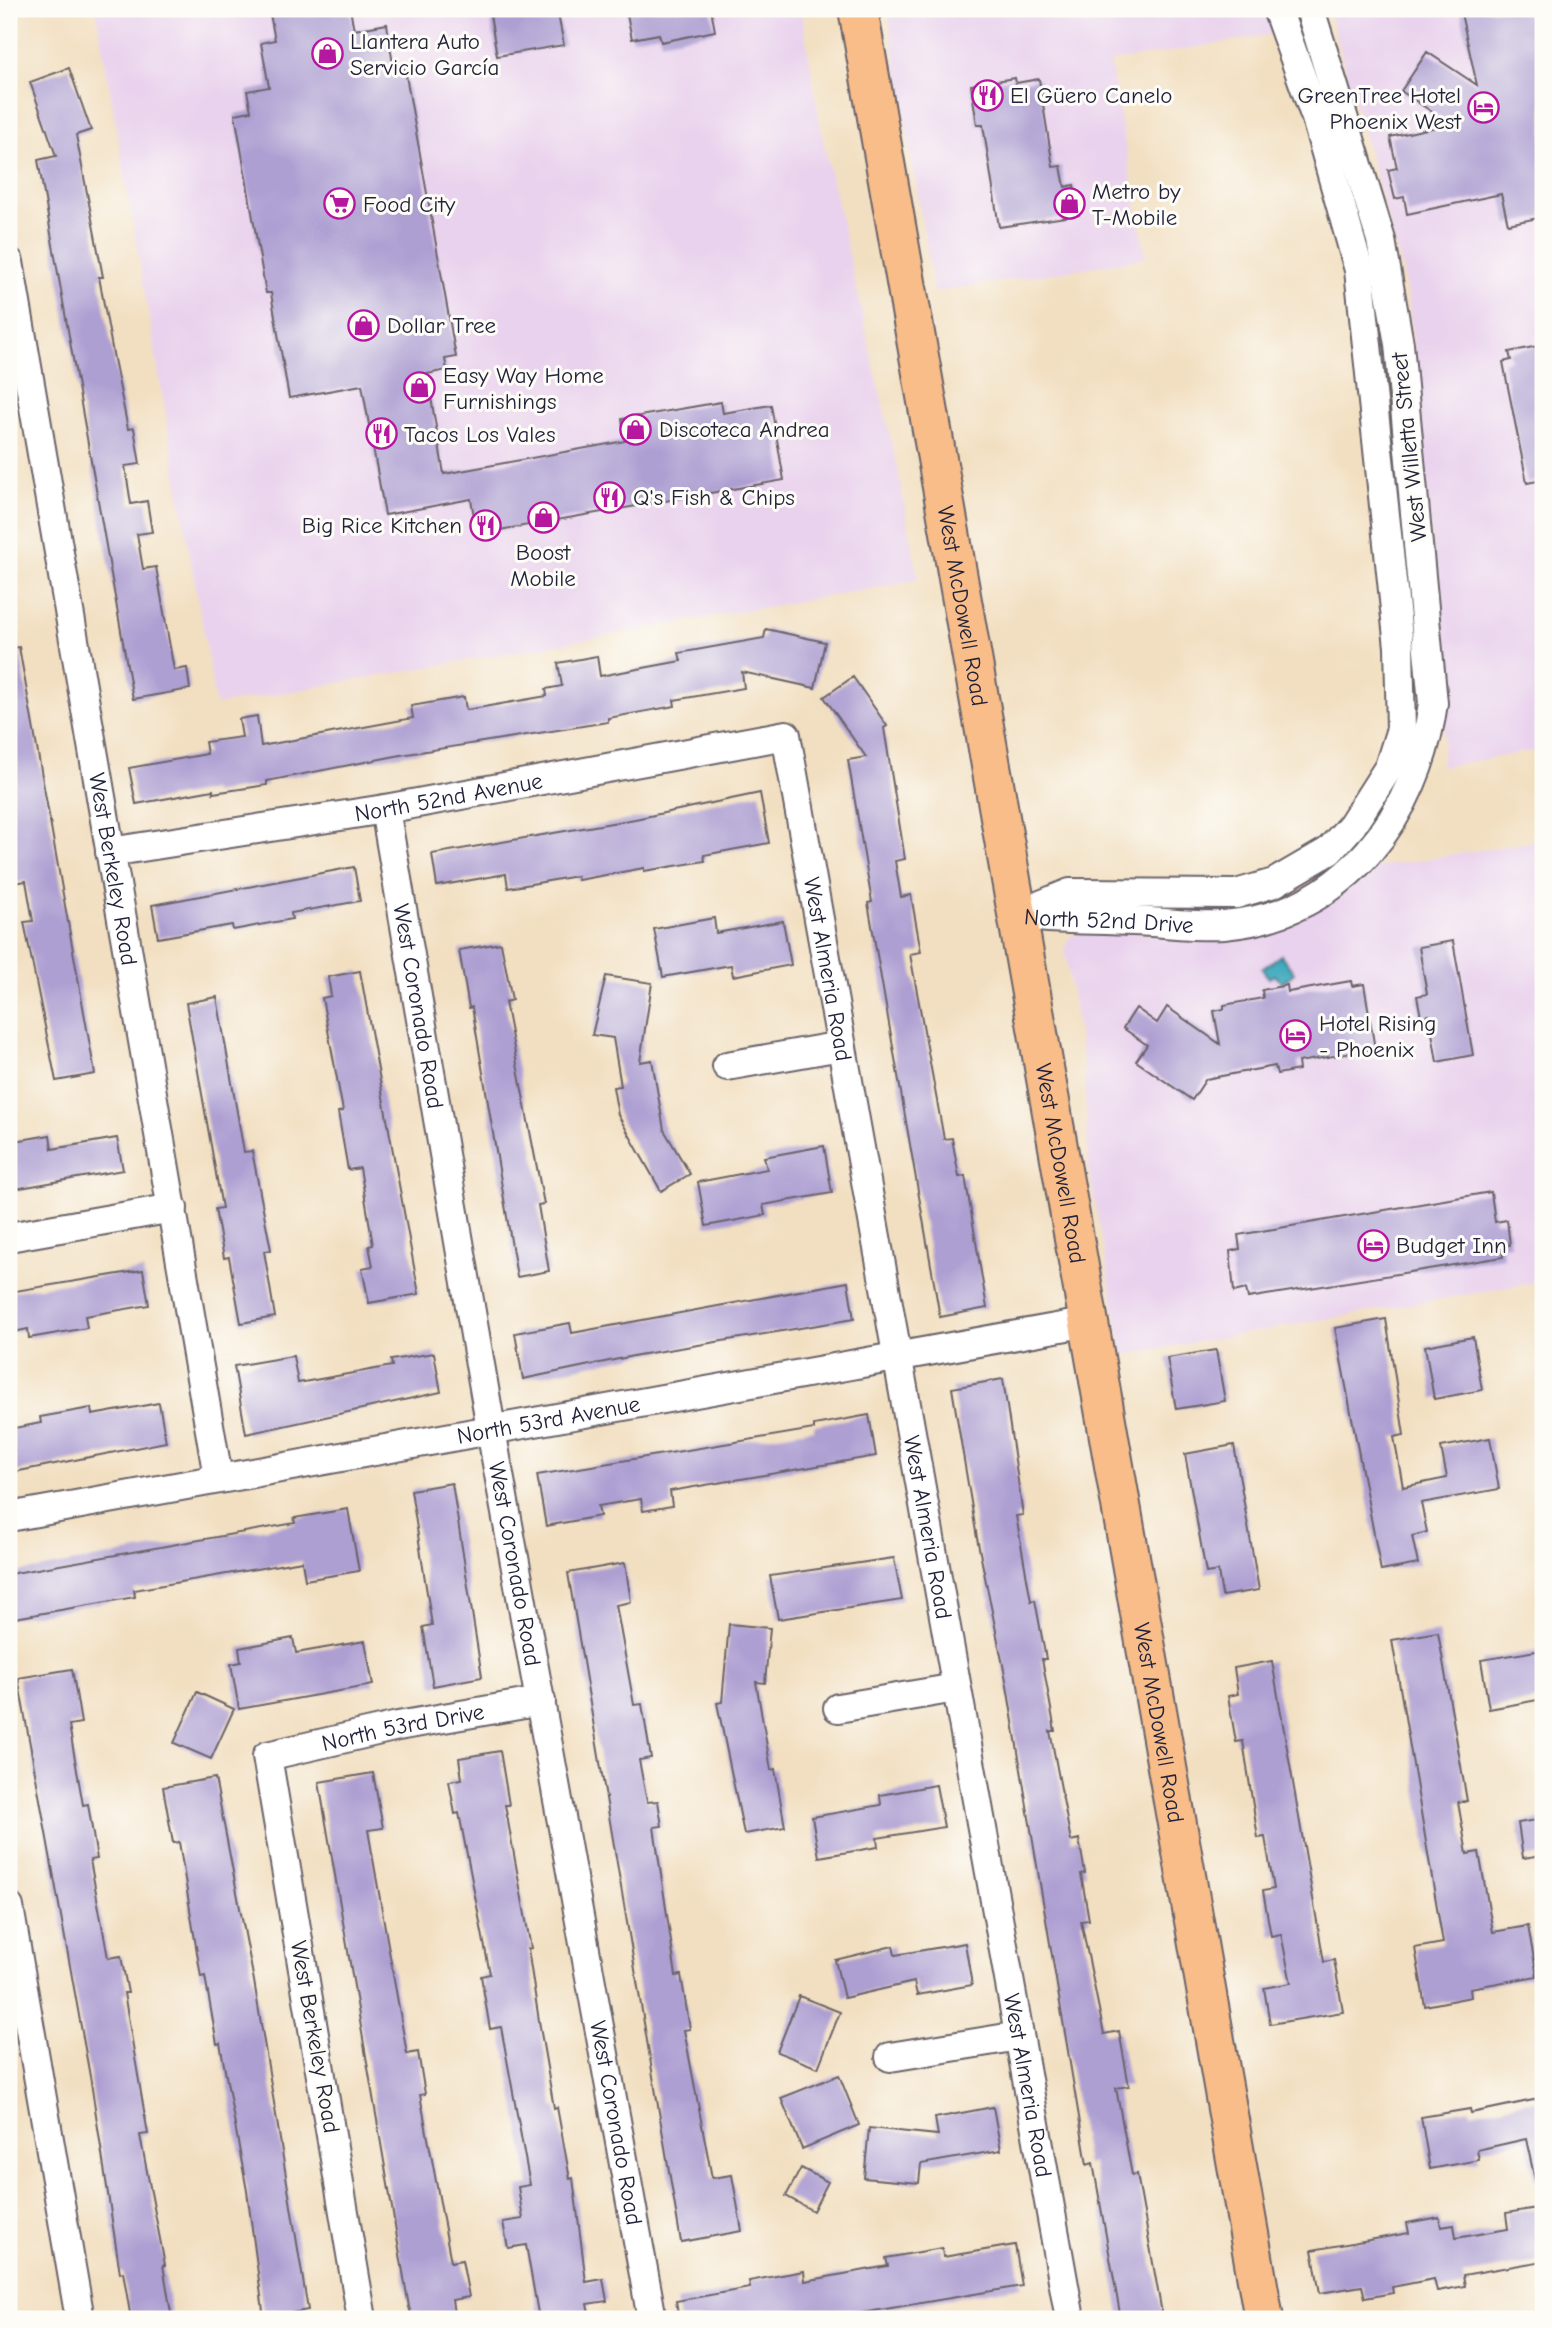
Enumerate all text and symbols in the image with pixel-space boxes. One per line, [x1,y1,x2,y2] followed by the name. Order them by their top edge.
[350,28,499,81] place label: Llantera Auto Servicio García
[310,37,344,71] shop icon: Llantera Auto Servicio García
[970,78,1004,112] restaurant icon: El Güero Canelo
[1010,82,1172,109] place label: El Güero Canelo
[1298,82,1462,135] place label: GreenTree Hotel Phoenix West
[1467,91,1501,125] hotel icon: GreenTree Hotel Phoenix West
[1092,178,1181,231] place label: Metro by T-Mobile
[323,187,357,221] supermarket icon: Food City
[1052,187,1086,221] shop icon: Metro by T-Mobile
[363,191,456,218] place label: Food City
[347,308,381,342] shop icon: Dollar Tree
[387,312,496,339] place label: Dollar Tree
[1385,350,1432,543] street label: West Willetta Street
[443,362,604,415] place label: Easy Way Home Furnishings
[403,371,437,405] shop icon: Easy Way Home Furnishings
[619,412,653,446] shop icon: Discoteca Andrea
[659,416,830,443] place label: Discoteca Andrea
[364,417,398,451] restaurant icon: Tacos Los Vales
[404,421,555,448] place label: Tacos Los Vales
[593,480,627,514] restaurant icon: Q's Fish & Chips
[633,484,795,511] place label: Q's Fish & Chips
[526,501,560,535] shop icon: Boost Mobile
[932,504,994,708] street label: West McDowell Road
[468,508,502,542] restaurant icon: Big Rice Kitchen
[302,512,462,539] place label: Big Rice Kitchen
[510,539,576,592] place label: Boost Mobile
[353,767,545,827] street label: North 52nd Avenue
[84,771,143,968] street label: West Berkeley Road
[798,875,858,1063] street label: West Almeria Road
[388,902,450,1111] street label: West Coronado Road
[1023,903,1194,939] street label: North 52nd Drive
[1319,1010,1436,1063] place label: Hotel Rising - Phoenix
[1279,1019,1313,1053] hotel icon: Hotel Rising - Phoenix
[1030,1061,1092,1266] street label: West McDowell Road
[1356,1228,1390,1262] hotel icon: Budget Inn
[1396,1232,1507,1259] place label: Budget Inn
[455,1390,642,1449] street label: North 53rd Avenue
[898,1433,958,1621] street label: West Almeria Road
[483,1459,547,1668] street label: West Coronado Road
[1128,1620,1190,1825] street label: West McDowell Road
[319,1698,486,1757] street label: North 53rd Drive
[285,1939,345,2135] street label: West Berkeley Road
[998,1991,1058,2179] street label: West Almeria Road
[585,2018,648,2227] street label: West Coronado Road

